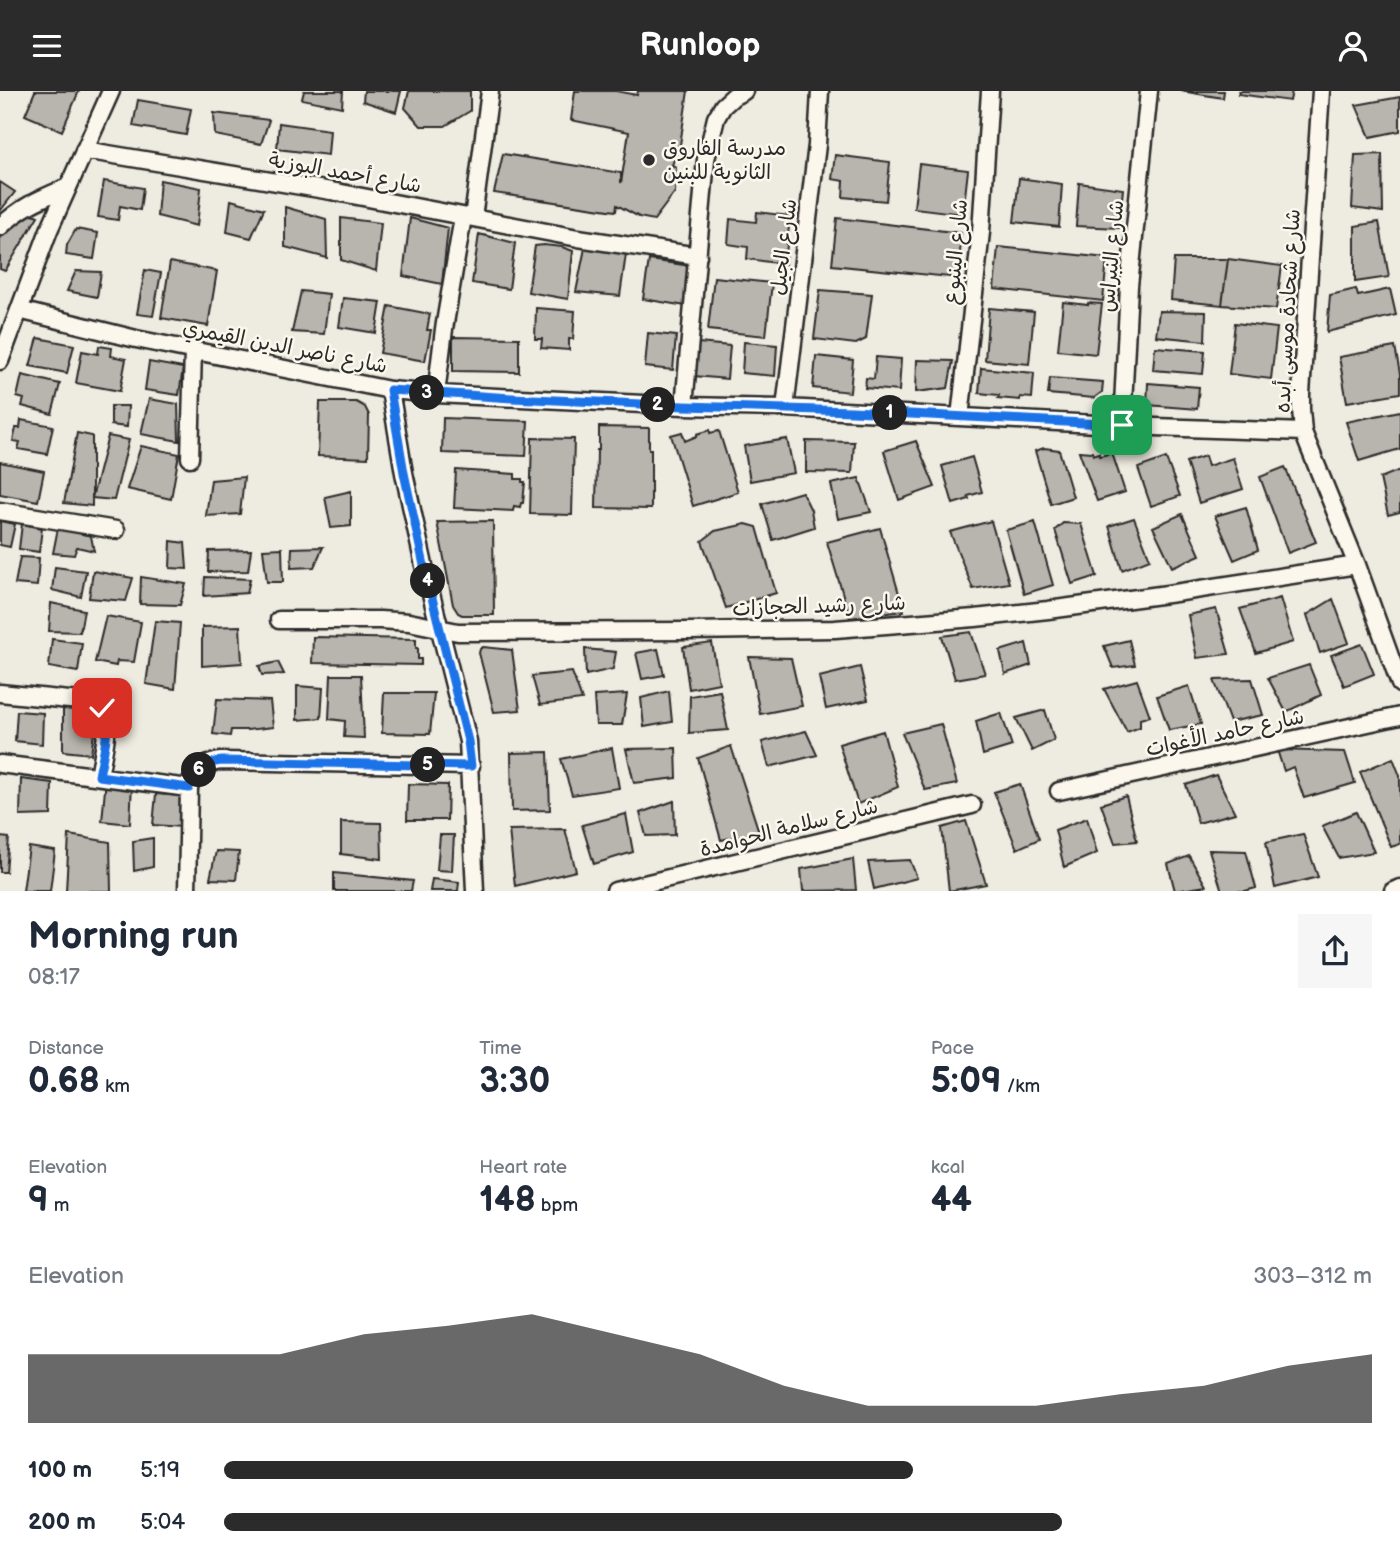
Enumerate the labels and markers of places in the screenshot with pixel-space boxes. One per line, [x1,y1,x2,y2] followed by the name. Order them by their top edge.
[663,136,786,186] place label: مدرسة الفاروق الثانوية للبنين
[641,152,657,168] marker: مدرسة الفاروق الثانوية للبنين
[410,375,444,411] pin: 3
[640,387,676,423] pin: 2
[872,395,908,431] pin: 1
[1092,395,1152,455] pin
[410,563,446,599] pin: 4
[72,678,132,738] pin
[410,747,446,783] pin: 5
[182,753,216,787] pin: 6

